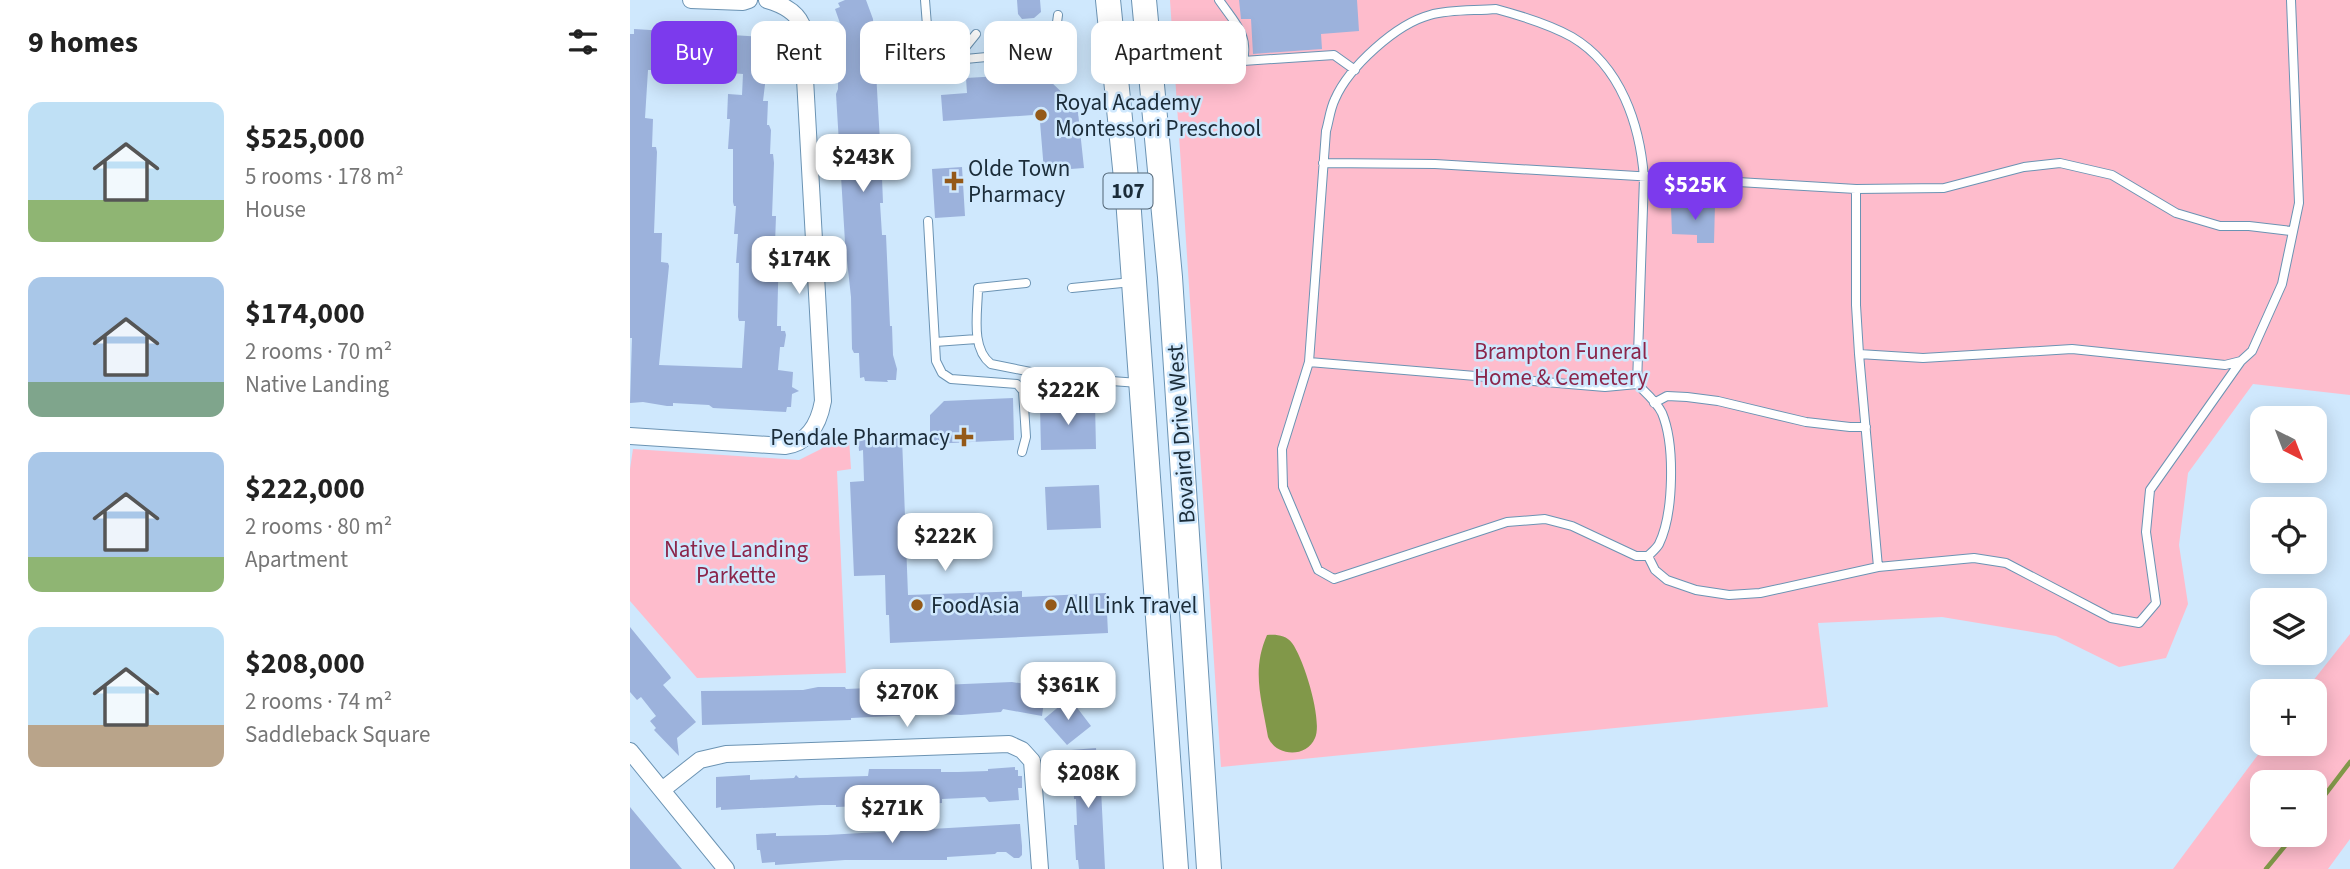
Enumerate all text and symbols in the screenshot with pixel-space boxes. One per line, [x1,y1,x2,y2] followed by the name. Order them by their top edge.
[28,21,138,64] text: 9 homes
[651,21,737,84] chip: Buy
[751,21,846,84] chip: Rent
[860,21,970,84] chip: Filters
[984,21,1077,84] chip: New
[1091,21,1246,84] chip: Apartment
[564,23,602,61] icon: filters
[1055,86,1261,145] place label: Royal Academy Montessori Preschool
[1033,107,1049,123] marker: Royal Academy Montessori Preschool
[245,117,365,160] text: $525,000
[84,130,168,214] icon: home
[814,134,912,194] pin: $243K
[832,140,894,173] text: $243K
[968,152,1070,211] place label: Olde Town Pharmacy
[245,160,404,193] text: 5 rooms · 178 m²
[1646,162,1744,222] pin: $525K
[1664,168,1726,201] text: $525K
[946,173,962,189] marker: Olde Town Pharmacy
[1104,174,1152,208] road number: 107
[245,193,306,226] text: House
[750,236,848,296] pin: $174K
[768,242,830,275] text: $174K
[245,292,365,335] text: $174,000
[84,305,168,389] icon: home
[245,335,392,368] text: 2 rooms · 70 m²
[1474,335,1648,394] park label: Brampton Funeral Home & Cemetery
[1158,343,1204,525] street label: Bovaird Drive West
[245,368,389,401] text: Native Landing
[1019,368,1117,427] pin: $222K
[1037,373,1099,406] text: $222K
[2250,406,2328,483] north arrow
[2250,406,2327,847] map controls
[770,421,950,454] place label: Pendale Pharmacy
[956,429,972,445] marker: Pendale Pharmacy
[245,467,365,510] text: $222,000
[84,480,168,564] icon: home
[2250,497,2327,574] button: locate
[245,510,392,543] text: 2 rooms · 80 m²
[896,514,994,573] pin: $222K
[914,519,976,552] text: $222K
[664,533,809,592] park label: Native Landing Parkette
[245,543,348,576] text: Apartment
[2250,588,2327,665] button: layers
[931,589,1020,622] place label: FoodAsia
[1065,589,1197,622] place label: All Link Travel
[909,597,925,613] marker: FoodAsia
[1043,597,1059,613] marker: All Link Travel
[245,642,365,685] text: $208,000
[84,655,168,739] icon: home
[1019,662,1117,722] pin: $361K
[1037,668,1099,701] text: $361K
[858,670,956,729] pin: $270K
[876,675,938,708] text: $270K
[2250,679,2327,756] button: +
[245,685,392,718] text: 2 rooms · 74 m²
[245,718,430,751] text: Saddleback Square
[1039,750,1137,810] pin: $208K
[1057,756,1119,789] text: $208K
[2250,770,2327,847] button: −
[843,786,941,845] pin: $271K
[861,791,923,824] text: $271K

